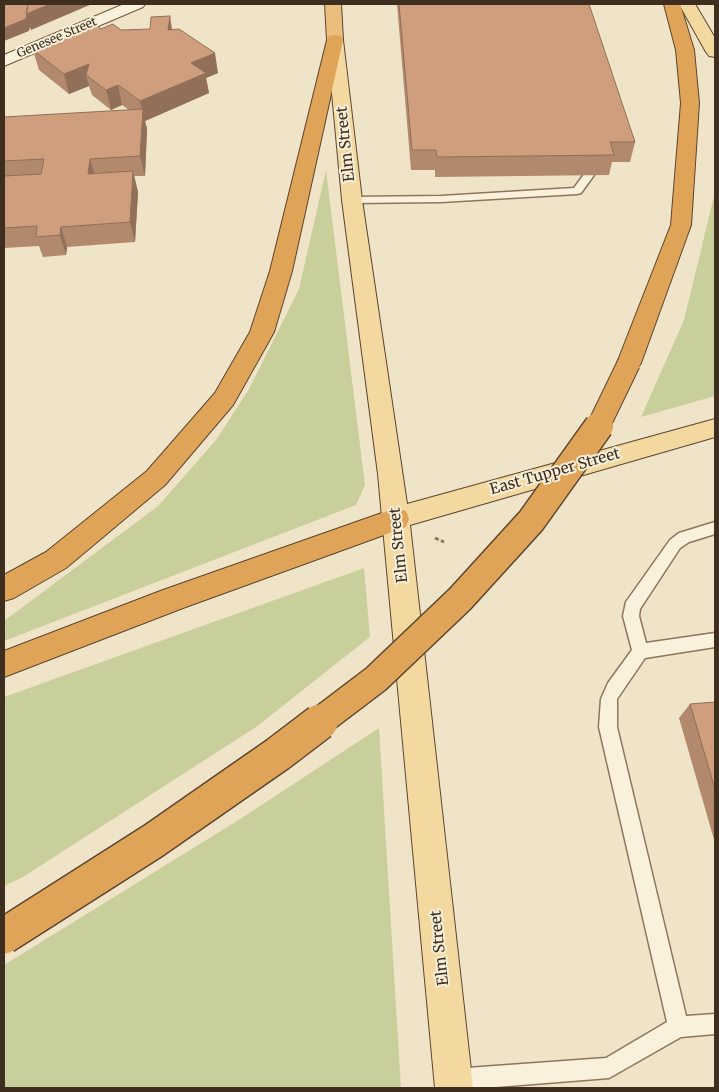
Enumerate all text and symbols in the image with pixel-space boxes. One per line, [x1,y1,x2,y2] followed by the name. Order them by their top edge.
[15,15,99,61] street label: Genesee Street
[333,105,359,183] street label: Elm Street
[488,445,622,499] street label: East Tupper Street
[386,506,412,584] street label: Elm Street
[427,909,453,987] street label: Elm Street

